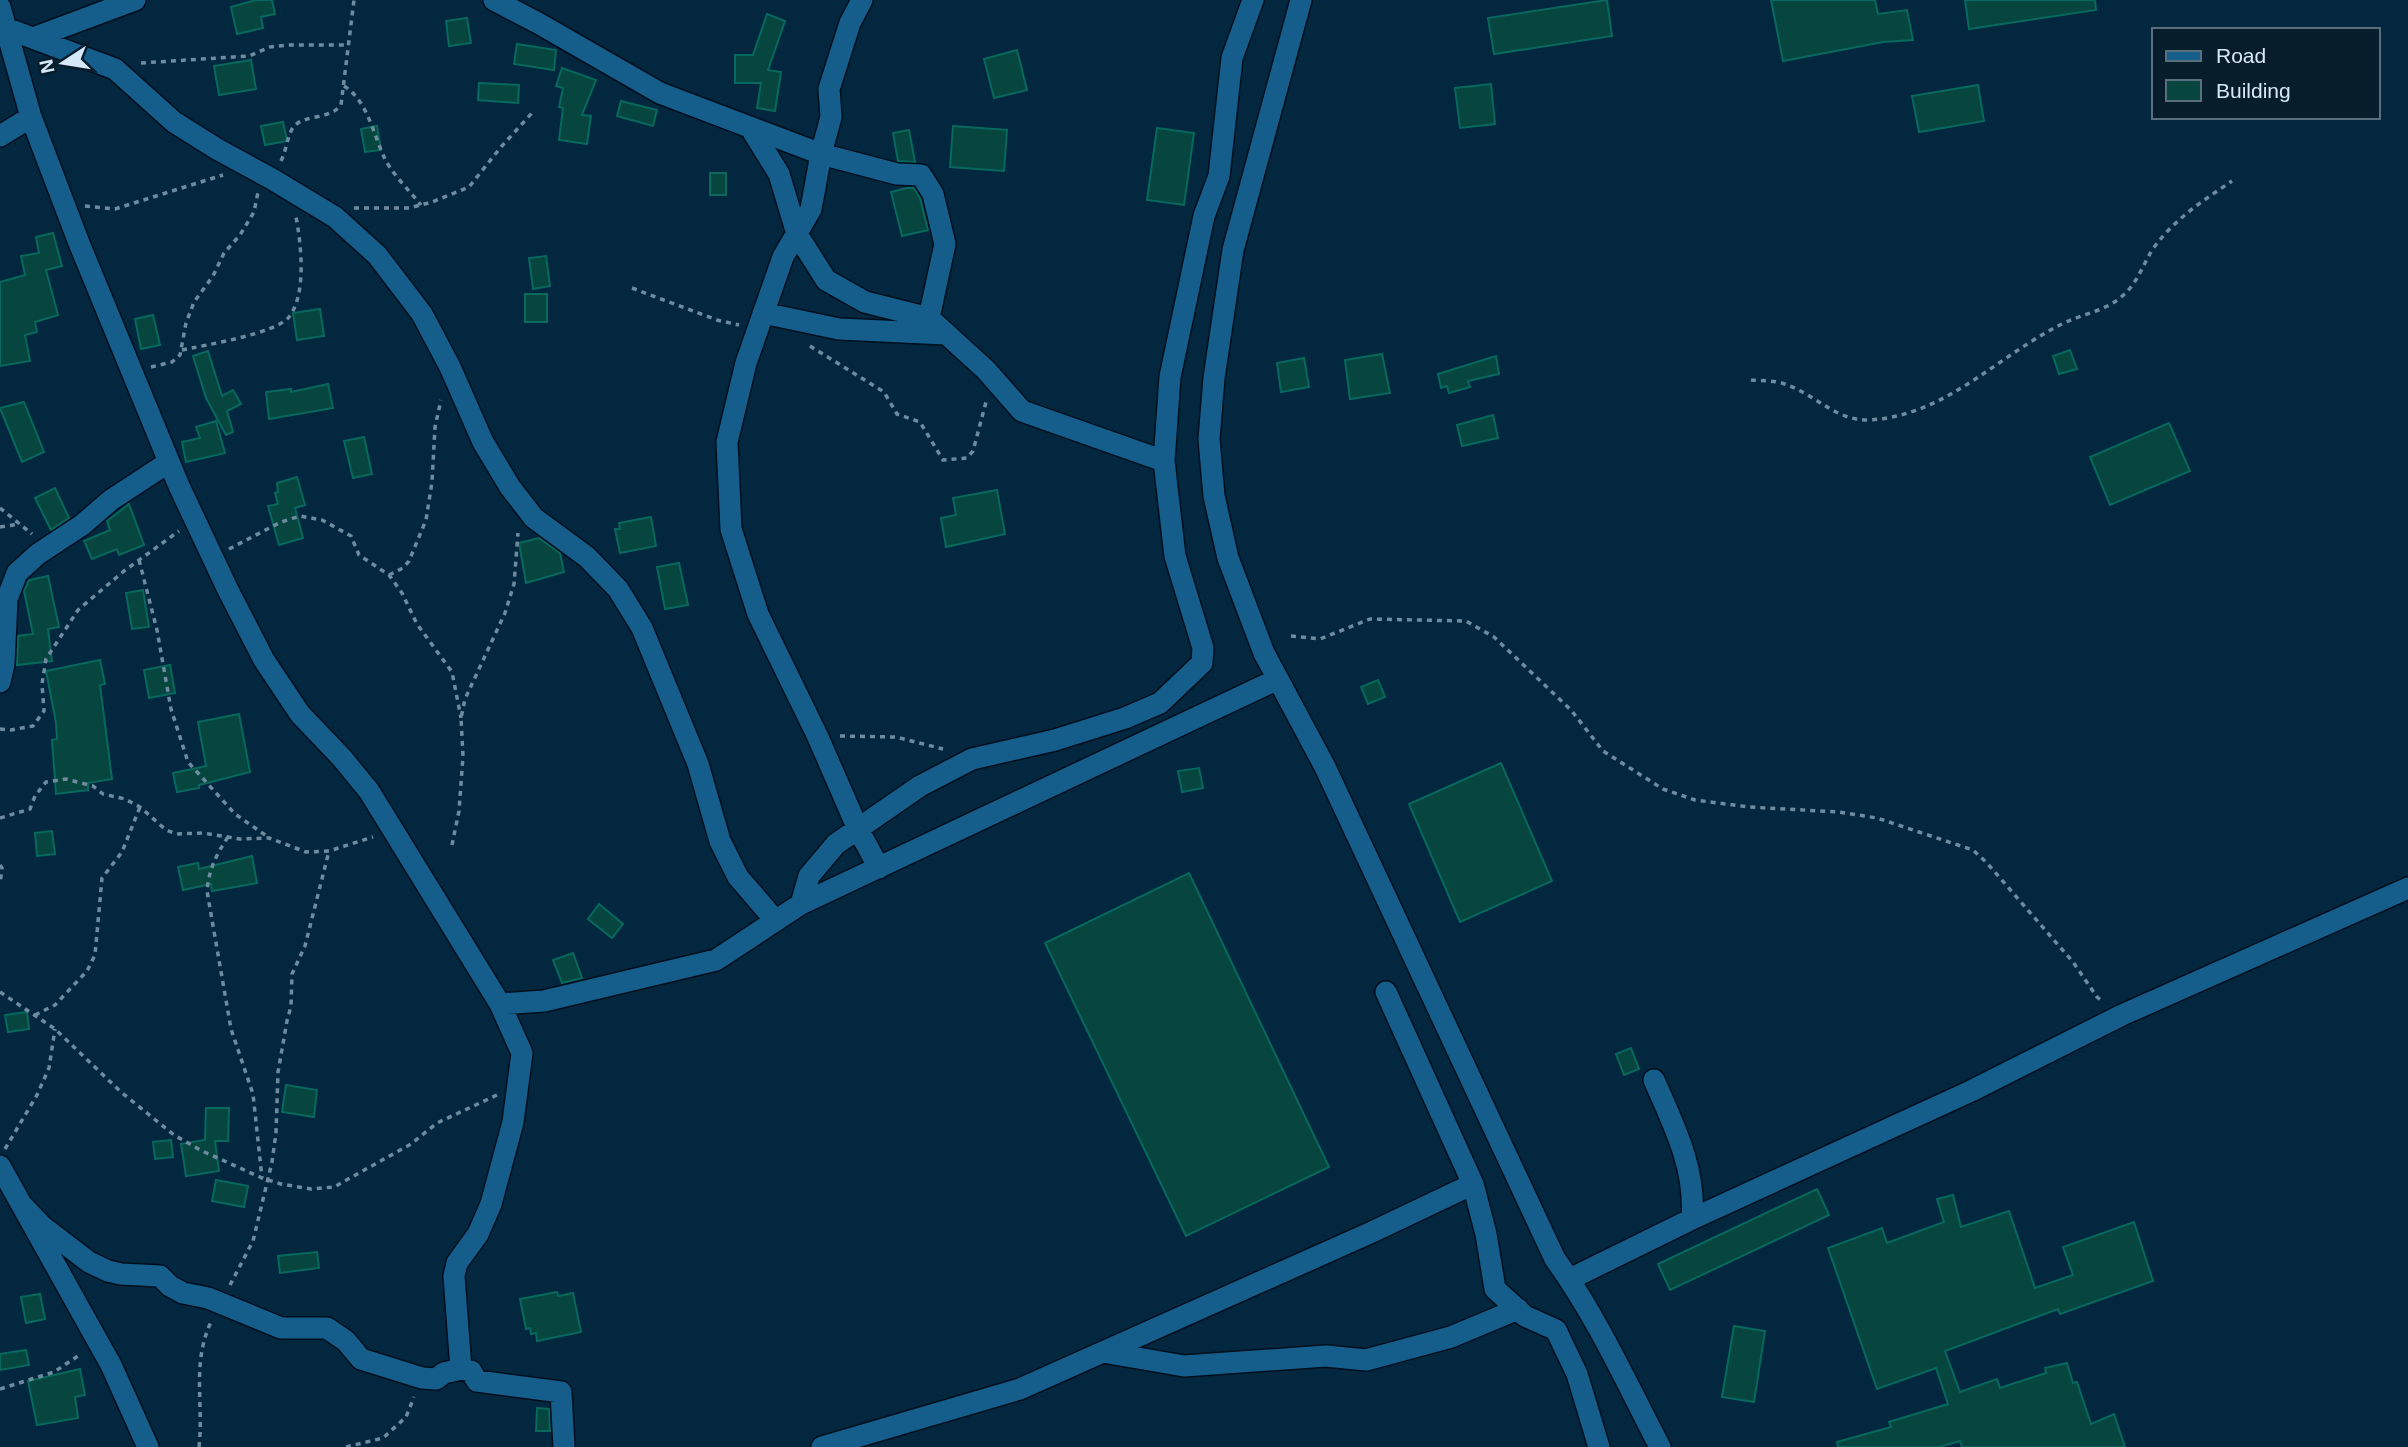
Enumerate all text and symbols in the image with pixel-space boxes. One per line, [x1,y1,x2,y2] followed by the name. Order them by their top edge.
[28,28,98,98] north arrow
[2152,28,2380,119] legend
[2216,44,2266,67] text: Road
[35,58,59,75] text: N
[2216,79,2291,102] text: Building

